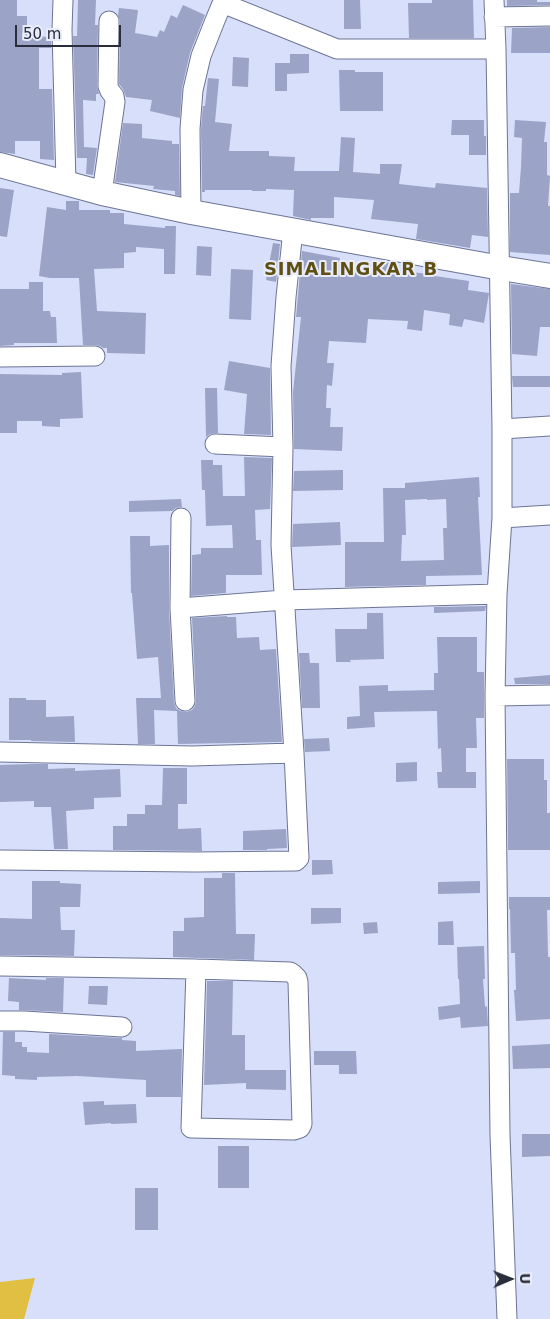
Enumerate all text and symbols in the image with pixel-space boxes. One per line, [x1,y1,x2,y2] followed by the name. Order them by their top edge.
[18,15,124,47] scale bar
[23,25,61,43] text: 50 m
[262,259,440,281] district label: SIMALINGKAR B
[485,1254,535,1304] north arrow
[517,1273,533,1285] text: U

